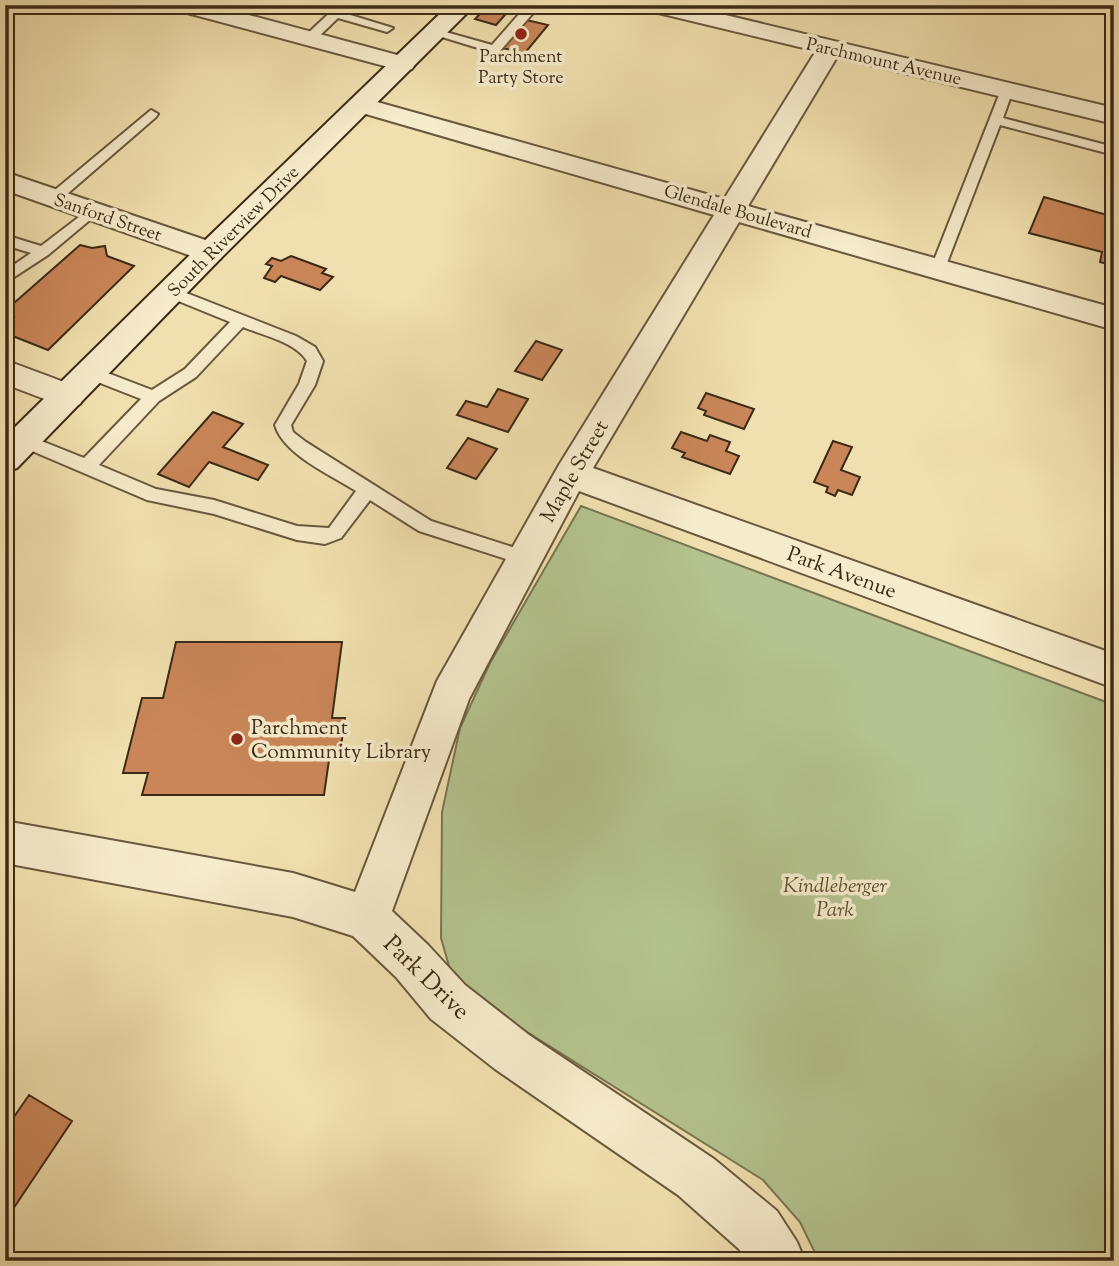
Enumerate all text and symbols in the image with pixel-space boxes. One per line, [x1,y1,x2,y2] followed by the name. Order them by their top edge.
[513,26,529,42] marker: Parchment Party Store
[803,32,964,93] street label: Parchmount Avenue
[478,45,564,92] place label: Parchment Party Store
[163,161,306,304] street label: South Riverview Drive
[660,179,814,246] street label: Glendale Boulevard
[50,188,165,250] street label: Sanford Street
[534,415,617,529] street label: Maple Street
[782,540,900,608] street label: Park Avenue
[251,714,432,768] place label: Parchment Community Library
[229,731,245,747] marker: Parchment Community Library
[783,872,888,926] park label: Kindleberger Park
[375,928,477,1028] street label: Park Drive

